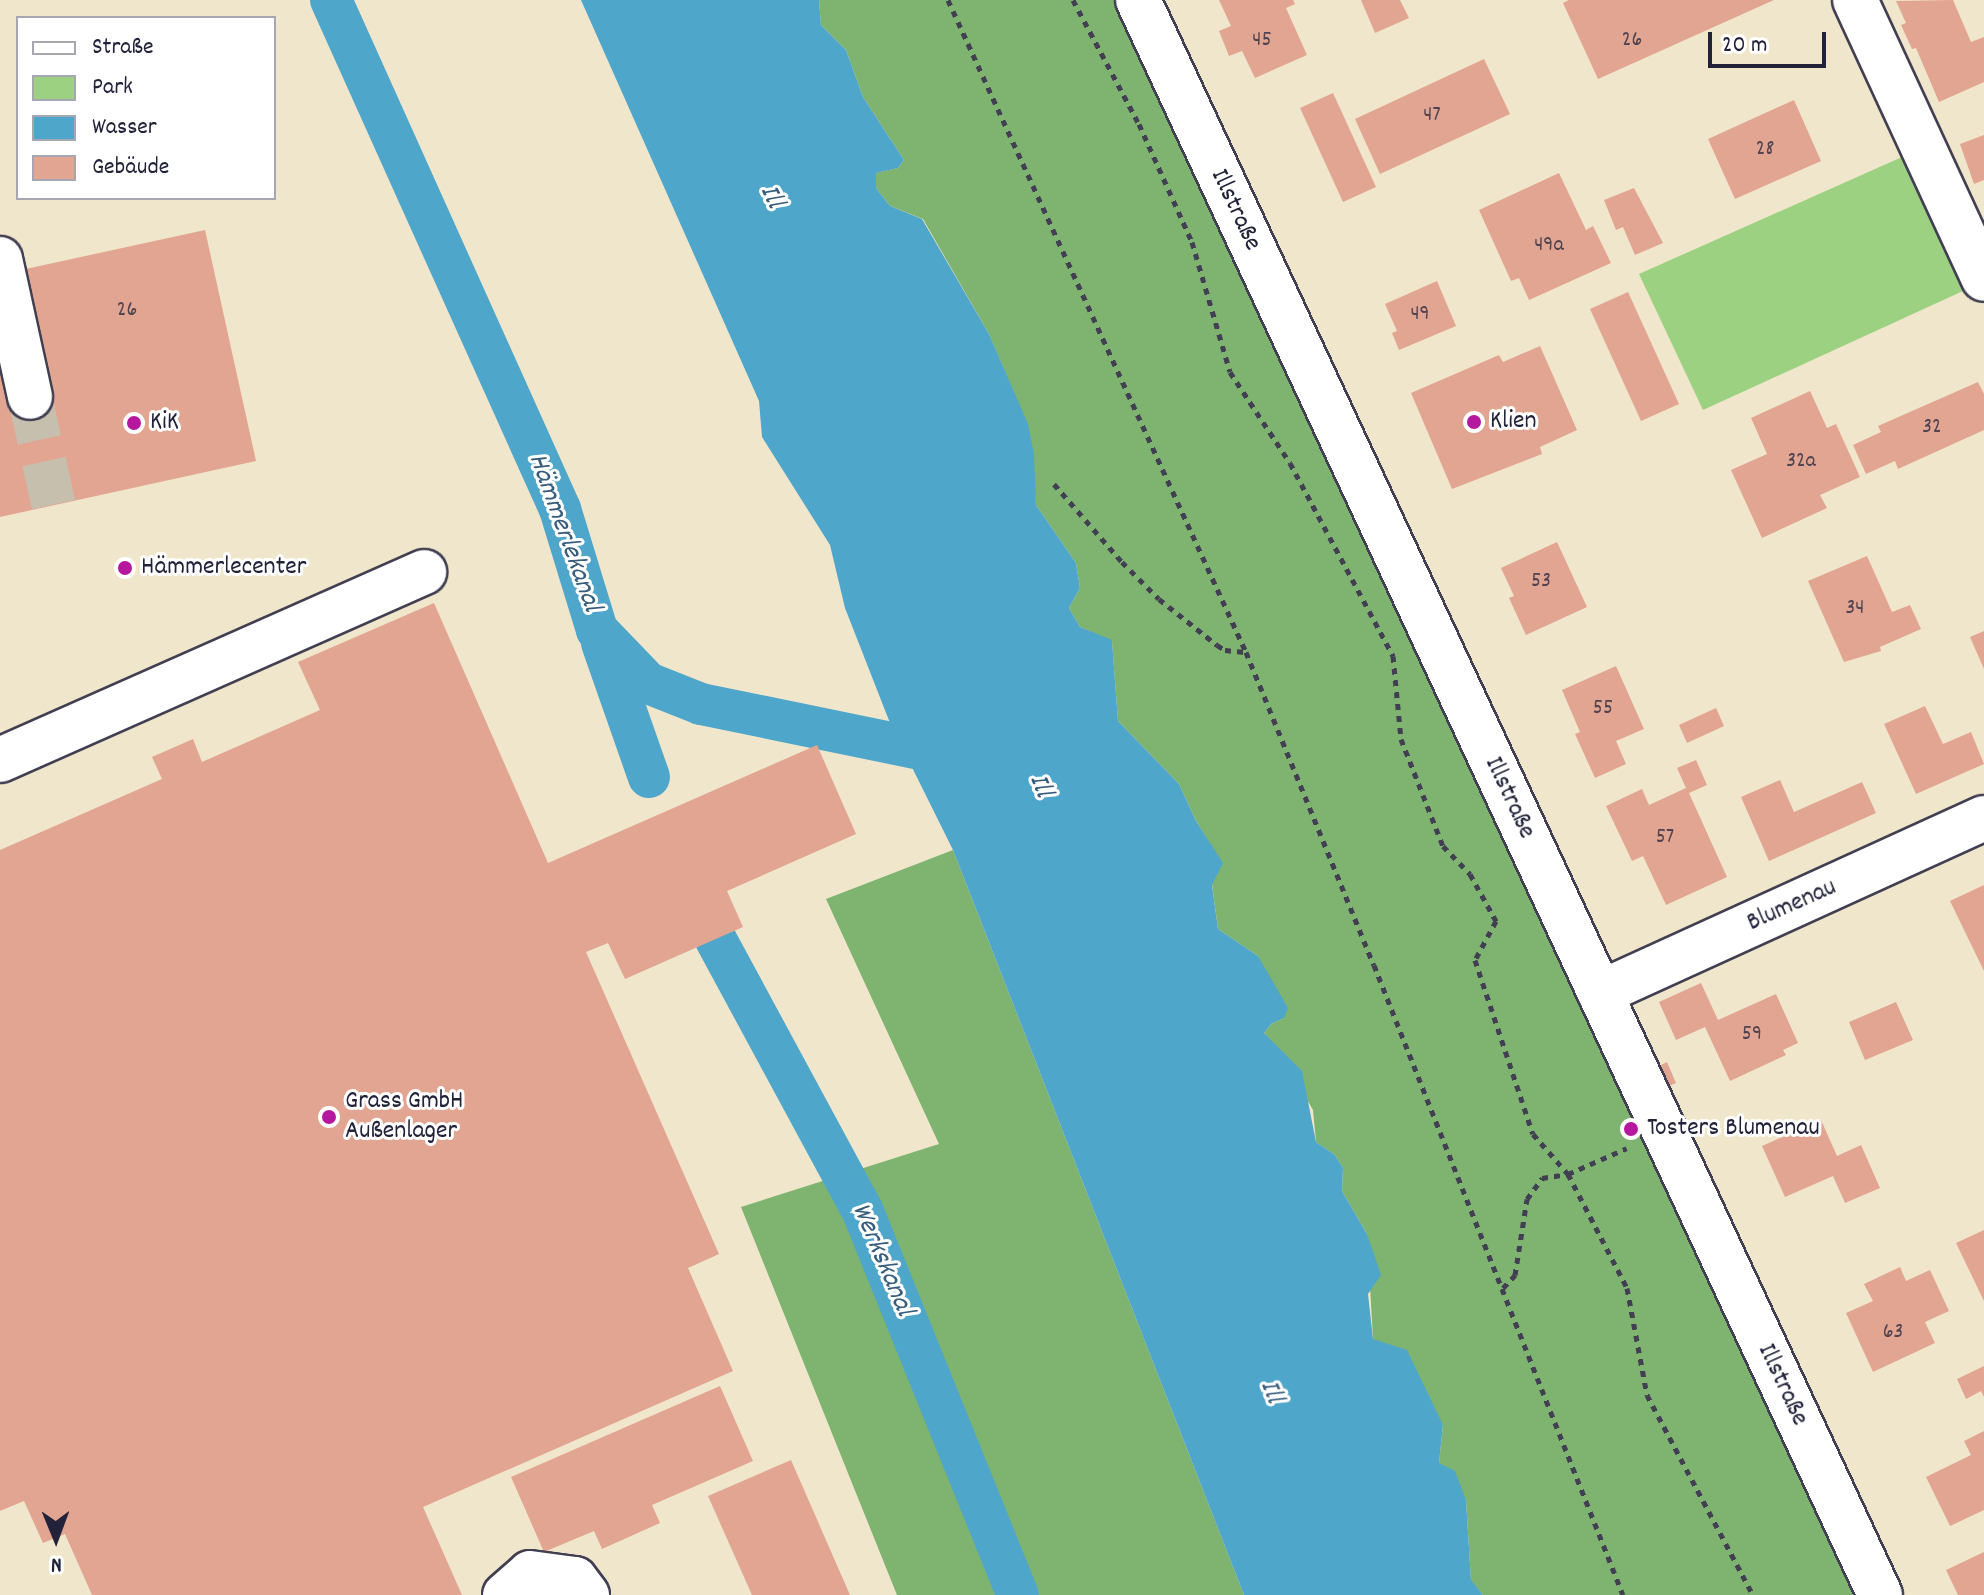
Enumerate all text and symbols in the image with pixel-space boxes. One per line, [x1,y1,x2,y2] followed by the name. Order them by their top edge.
[16,16,276,200] legend
[1712,16,1830,66] scale bar
[1252,28,1272,54] house number: 45
[1622,28,1642,54] house number: 26
[1722,29,1768,63] text: 20 m
[92,31,154,65] text: Straße
[92,71,133,105] text: Park
[1423,103,1441,129] house number: 47
[92,111,157,145] text: Wasser
[1756,137,1774,163] house number: 28
[92,151,169,185] text: Gebäude
[1203,164,1267,256] street label: Illstraße
[750,180,790,214] water label: Ill
[1534,233,1564,259] house number: 49a
[117,298,137,324] house number: 26
[1410,302,1430,328] house number: 49
[1490,406,1536,438] place label: Klien
[150,407,179,439] place label: KiK
[1465,413,1483,431] marker: Klien
[125,414,143,432] marker: KiK
[1922,415,1942,441] house number: 32
[519,449,607,617] water label: Hämmerlekanal
[1786,449,1816,475] house number: 32a
[141,552,306,584] place label: Hämmerlecenter
[116,559,134,577] marker: Hämmerlecenter
[1531,569,1551,595] house number: 53
[1846,596,1864,622] house number: 34
[1593,696,1613,722] house number: 55
[1477,752,1541,844] street label: Illstraße
[1019,770,1059,802] water label: Ill
[1656,825,1674,851] house number: 57
[1743,873,1841,939] street label: Blumenau
[1742,1022,1762,1048] house number: 59
[345,1086,463,1148] place label: Grass GmbH Außenlager
[320,1108,338,1126] marker: Grass GmbH Außenlager
[1647,1113,1820,1145] place label: Tosters Blumenau
[1622,1120,1640,1138] marker: Tosters Blumenau
[842,1198,920,1322] water label: Werkskanal
[1883,1320,1903,1346] house number: 63
[1750,1339,1814,1431] street label: Illstraße
[1250,1376,1290,1408] water label: Ill
[16,1499,96,1579] north arrow
[51,1548,62,1579] text: N

